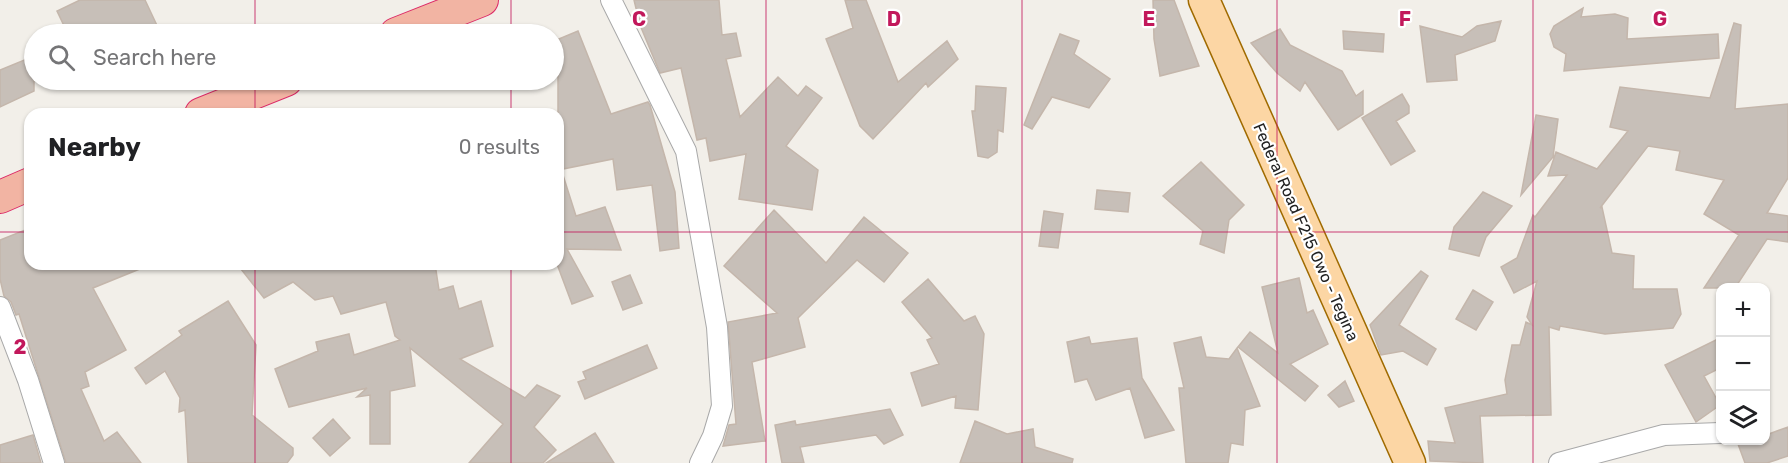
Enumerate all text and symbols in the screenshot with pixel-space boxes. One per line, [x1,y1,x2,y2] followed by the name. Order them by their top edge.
[632,7,646,31] text: C
[887,7,901,31] text: D
[1143,7,1155,31] text: E
[1399,7,1411,31] text: F
[1653,7,1667,31] text: G
[24,24,564,90] search box
[45,41,78,74] icon: search
[93,44,216,71] text: Search here
[1249,120,1363,344] street label: Federal Road F215 Owo - Tegina
[48,132,141,163] text: Nearby
[459,135,540,159] text: 0 results
[1716,283,1770,445] map controls
[1716,283,1770,337] button: +
[14,335,27,359] text: 2
[1716,337,1770,391] button: −
[1716,391,1770,445] button: layers

